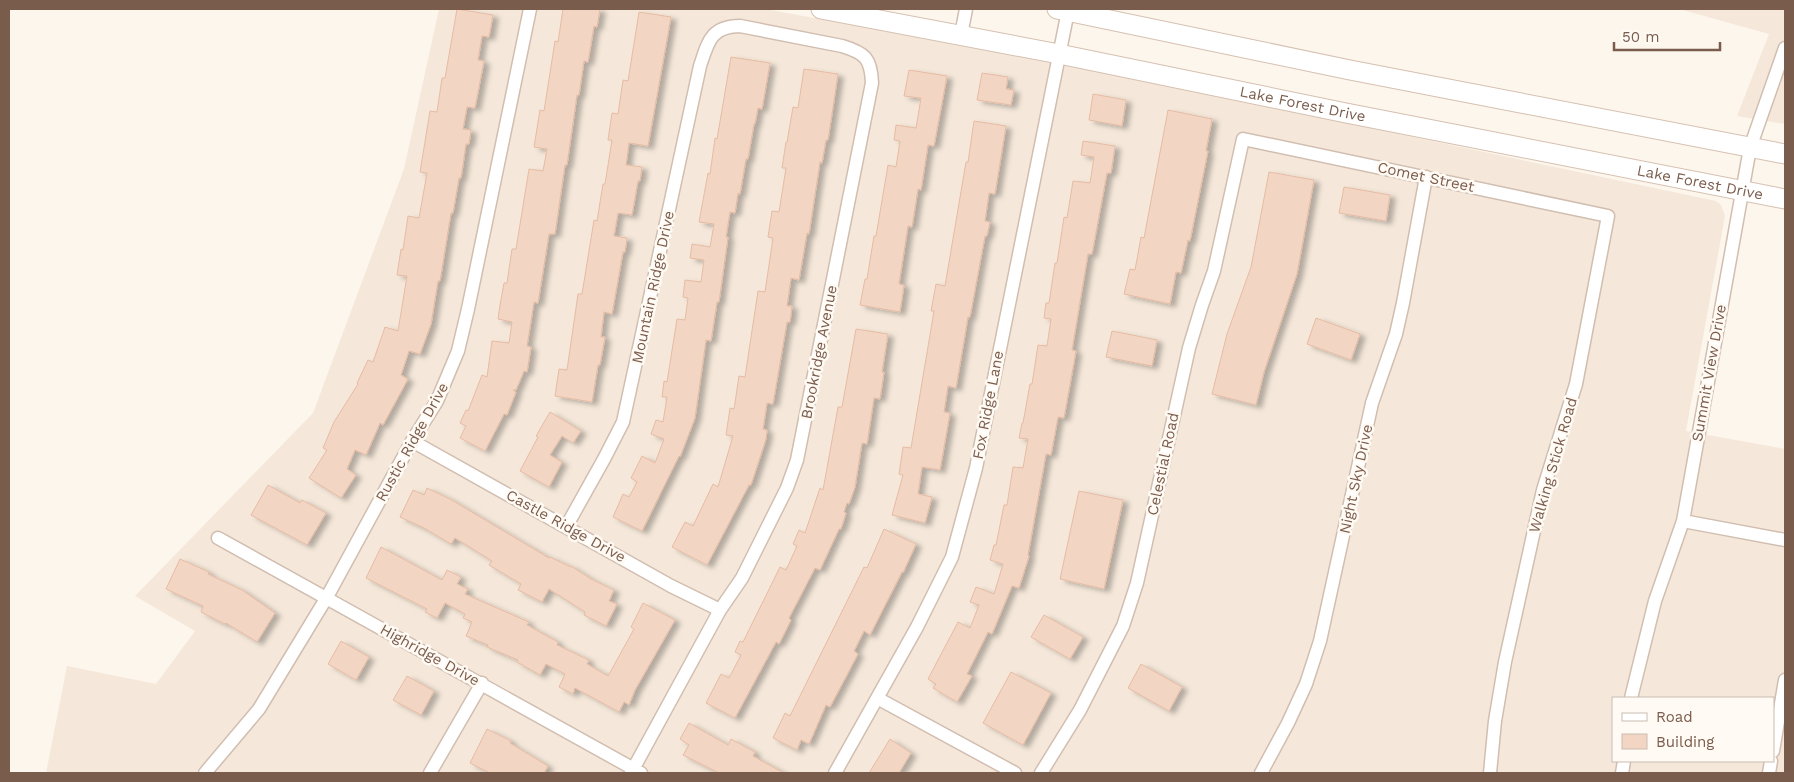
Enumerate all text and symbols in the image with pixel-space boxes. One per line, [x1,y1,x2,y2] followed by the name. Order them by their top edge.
[1614,20,1720,52] scale bar
[1622,28,1659,46] text: 50 m
[1238,82,1367,126] street label: Lake Forest Drive
[1376,158,1477,196] street label: Comet Street
[1635,161,1765,204] street label: Lake Forest Drive
[628,209,678,365] street label: Mountain Ridge Drive
[797,284,841,420] street label: Brookridge Avenue
[1688,303,1730,443] street label: Summit View Drive
[969,349,1007,461] street label: Fox Ridge Lane
[372,379,452,505] street label: Rustic Ridge Drive
[1525,395,1581,535] street label: Walking Stick Road
[1143,411,1183,517] street label: Celestial Road
[1336,423,1376,535] street label: Night Sky Drive
[503,486,629,566] street label: Castle Ridge Drive
[377,620,483,690] street label: Highridge Drive
[1612,697,1774,762] legend
[1656,708,1693,726] text: Road
[1656,733,1714,751] text: Building

